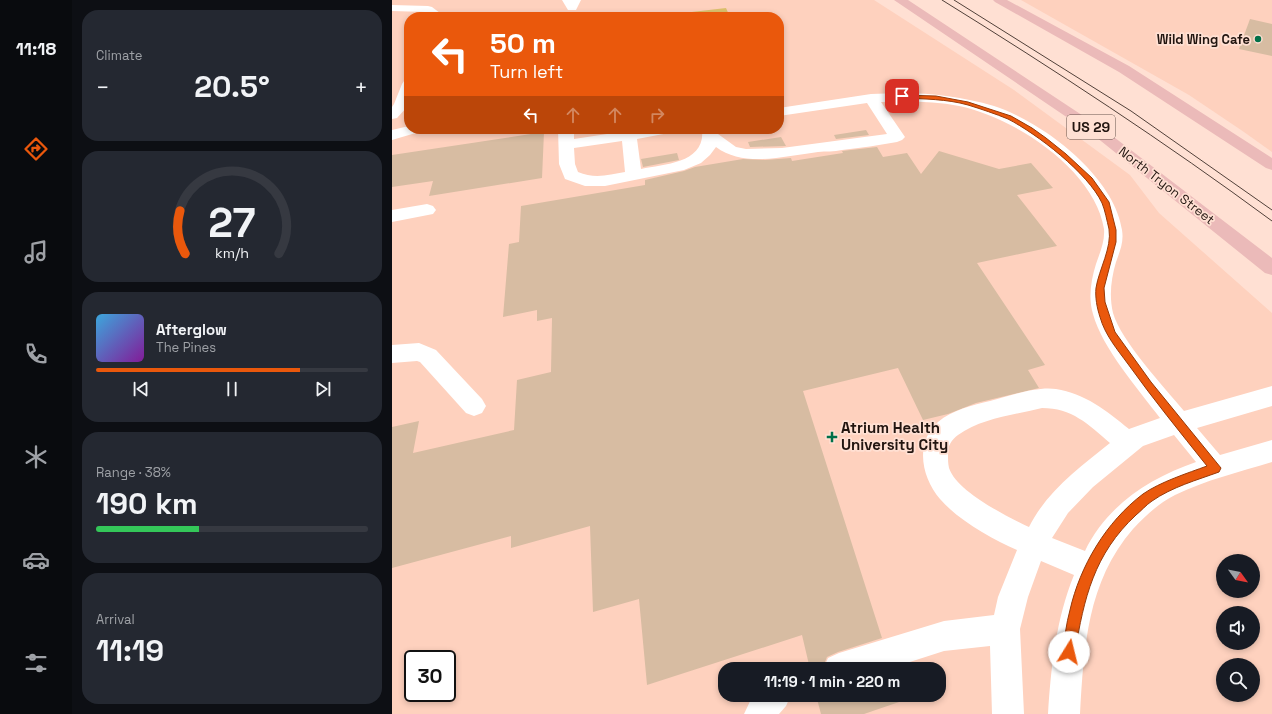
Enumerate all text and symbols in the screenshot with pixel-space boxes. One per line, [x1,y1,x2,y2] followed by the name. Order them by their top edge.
[490,25,556,61] text: 50 m
[424,28,476,80] icon: left
[1157,31,1250,48] place label: Wild Wing Cafe
[1253,34,1263,44] marker: Wild Wing Cafe
[16,37,56,60] text: 11:18
[96,47,142,64] text: Climate
[490,60,563,83] text: Turn left
[194,67,270,106] text: 20.5°
[96,73,110,101] text: −
[354,73,368,101] text: +
[885,79,919,113] pin
[891,85,913,107] icon: arrive
[520,104,542,126] icon: left
[562,104,584,126] icon: ahead
[604,104,626,126] icon: ahead
[646,104,668,126] icon: right
[1067,115,1115,139] road number: US 29
[22,135,50,163] icon: directions
[1115,143,1218,228] street label: North Tryon Street
[208,196,256,249] text: 27
[22,238,50,266] icon: music
[215,244,249,262] text: km/h
[156,320,227,339] text: Afterglow
[156,339,216,356] text: The Pines
[22,340,50,368] icon: phone
[130,378,152,400] icon: previous
[221,378,243,400] icon: pause
[312,378,334,400] icon: next
[841,418,948,454] place label: Atrium Health University City
[826,431,838,443] marker: Atrium Health University City
[22,443,50,471] icon: climate
[96,464,171,481] text: Range · 38%
[96,484,198,523] text: 190 km
[22,546,50,574] icon: car
[1216,554,1260,598] north arrow
[1216,554,1260,702] map controls
[1216,606,1260,650] button: sound
[96,611,135,628] text: Arrival
[96,631,164,670] text: 11:19
[1048,631,1090,673] position arrow
[22,649,50,677] icon: filters
[404,650,456,702] speed limit sign: 30
[1216,658,1260,702] button: search
[764,672,900,691] text: 11:19 · 1 min · 220 m

